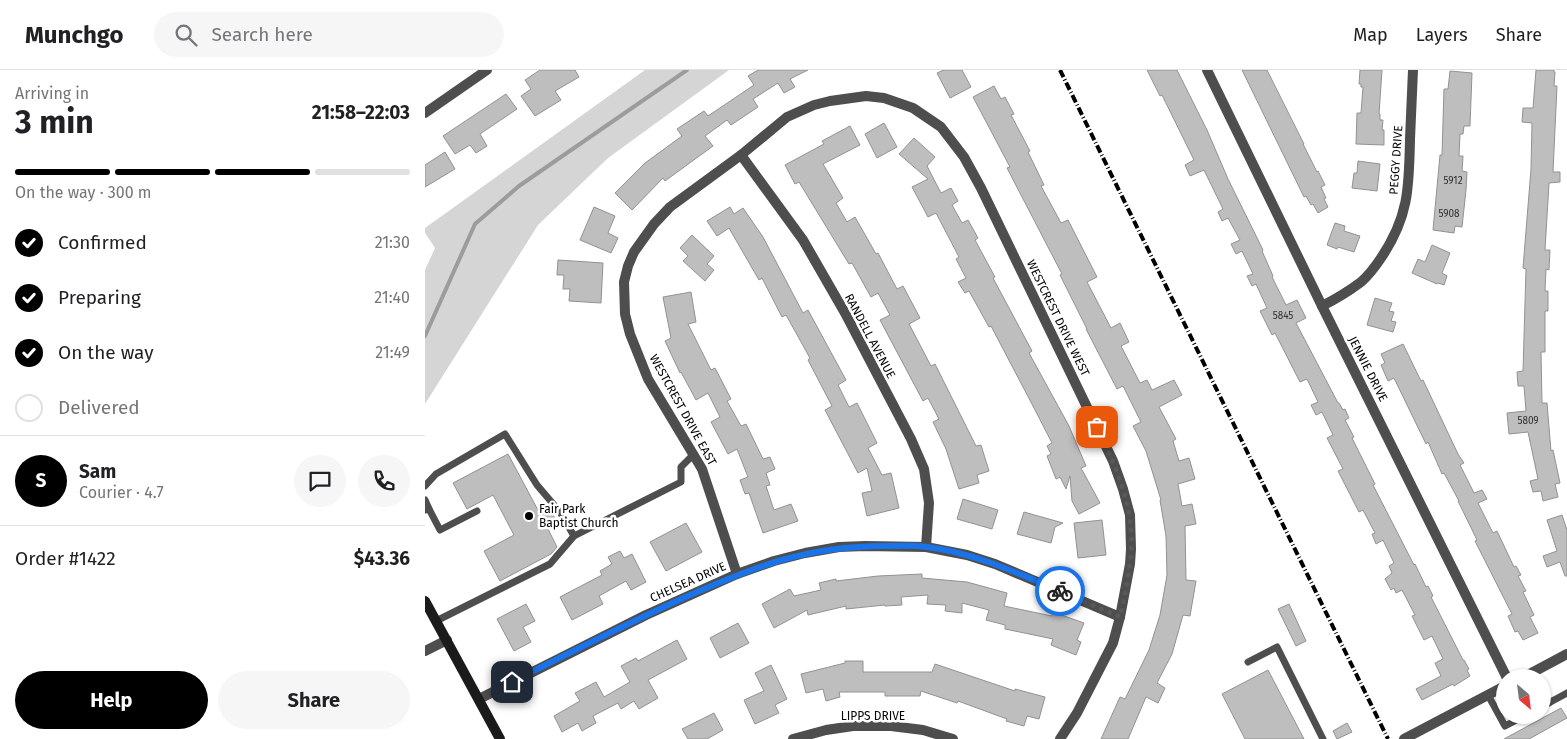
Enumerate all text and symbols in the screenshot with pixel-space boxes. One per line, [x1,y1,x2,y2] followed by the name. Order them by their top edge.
[154,12,504,57] search box
[25,21,124,49] text: Munchgo
[172,21,200,49] icon: search
[212,23,313,46] text: Search here
[1353,24,1388,46] text: Map
[1416,24,1468,46] text: Layers
[1496,24,1542,46] text: Share
[15,84,89,103] text: Arriving in
[312,101,410,124] text: 21:58–22:03
[15,103,94,141] text: 3 min
[1387,125,1405,195] street label: PEGGY DRIVE
[1443,175,1463,187] house number: 5912
[15,183,152,202] text: On the way · 300 m
[1438,208,1460,220] house number: 5908
[15,229,43,257] icon: check
[58,231,147,254] text: Confirmed
[375,233,410,252] text: 21:30
[1024,258,1093,379] street label: WESTCREST DRIVE WEST
[15,284,43,312] icon: check
[58,286,141,309] text: Preparing
[374,288,410,307] text: 21:40
[842,291,898,381] street label: RANDELL AVENUE
[1273,310,1293,322] house number: 5845
[1346,334,1390,404] street label: JENNIE DRIVE
[15,339,43,367] icon: check
[58,341,154,364] text: On the way
[375,343,410,362] text: 21:49
[647,352,720,469] street label: WESTCREST DRIVE EAST
[58,396,140,419] text: Delivered
[1076,406,1118,448] pin
[1083,413,1111,441] icon: bag
[1517,415,1539,427] house number: 5809
[294,455,346,507] button: chat
[358,455,410,507] button: phone
[79,460,116,483] text: Sam
[36,469,46,492] text: S
[79,483,164,502] text: Courier · 4.7
[539,502,618,530] place label: Fair Park Baptist Church
[523,510,535,522] marker: Fair Park Baptist Church
[15,547,116,570] text: Order #1422
[354,547,410,570] text: $43.36
[648,559,728,605] street label: CHELSEA DRIVE
[1035,566,1085,616] courier
[1046,577,1074,605] icon: bike
[491,661,533,703] pin
[498,668,526,696] icon: home
[1496,669,1551,724] north arrow
[1496,669,1551,724] map controls
[15,671,208,729] button: Help
[218,671,410,729] button: Share
[841,709,905,723] street label: LIPPS DRIVE

